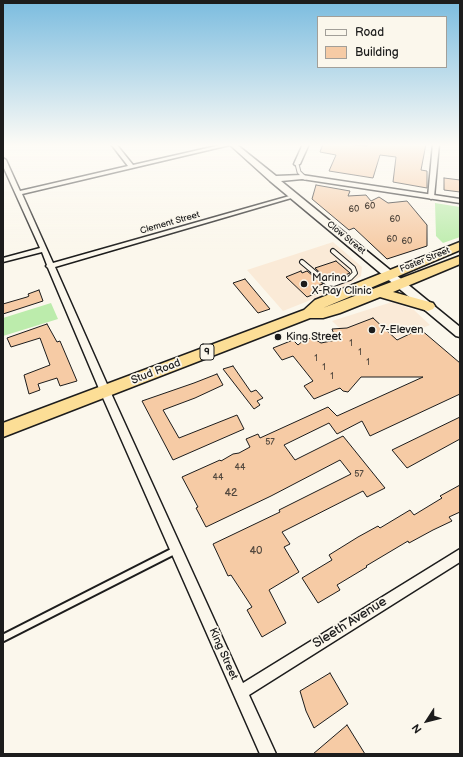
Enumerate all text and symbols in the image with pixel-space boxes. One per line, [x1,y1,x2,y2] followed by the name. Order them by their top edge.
[317,16,447,68] legend
[355,25,384,40] text: Road
[355,45,399,60] text: Building
[365,202,375,212] house number: 60
[349,205,359,215] house number: 60
[139,209,201,237] street label: Clement Street
[390,215,400,225] house number: 60
[325,219,367,257] street label: Clow Street
[387,235,397,245] house number: 60
[402,237,412,247] house number: 60
[398,245,452,275] street label: Foster Street
[312,271,372,297] place label: Marina X-Ray Clinic
[299,279,309,289] marker: Marina X-Ray Clinic
[380,323,423,337] place label: 7-Eleven
[367,325,377,335] marker: 7-Eleven
[286,330,341,344] place label: King Street
[273,332,283,342] marker: King Street
[349,339,353,349] house number: 1
[200,344,214,360] road number: 9
[358,348,362,358] house number: 1
[314,354,318,364] house number: 1
[129,357,183,387] street label: Stud Road
[366,358,370,368] house number: 1
[322,363,326,373] house number: 1
[330,372,334,382] house number: 1
[265,438,275,448] house number: 57
[235,463,245,473] house number: 44
[354,470,364,480] house number: 57
[213,473,223,483] house number: 44
[224,486,238,500] house number: 42
[249,544,263,558] house number: 40
[310,594,390,652] street label: Sleeth Avenue
[206,626,240,682] street label: King Street
[407,701,447,741] north arrow
[409,721,425,736] text: N

